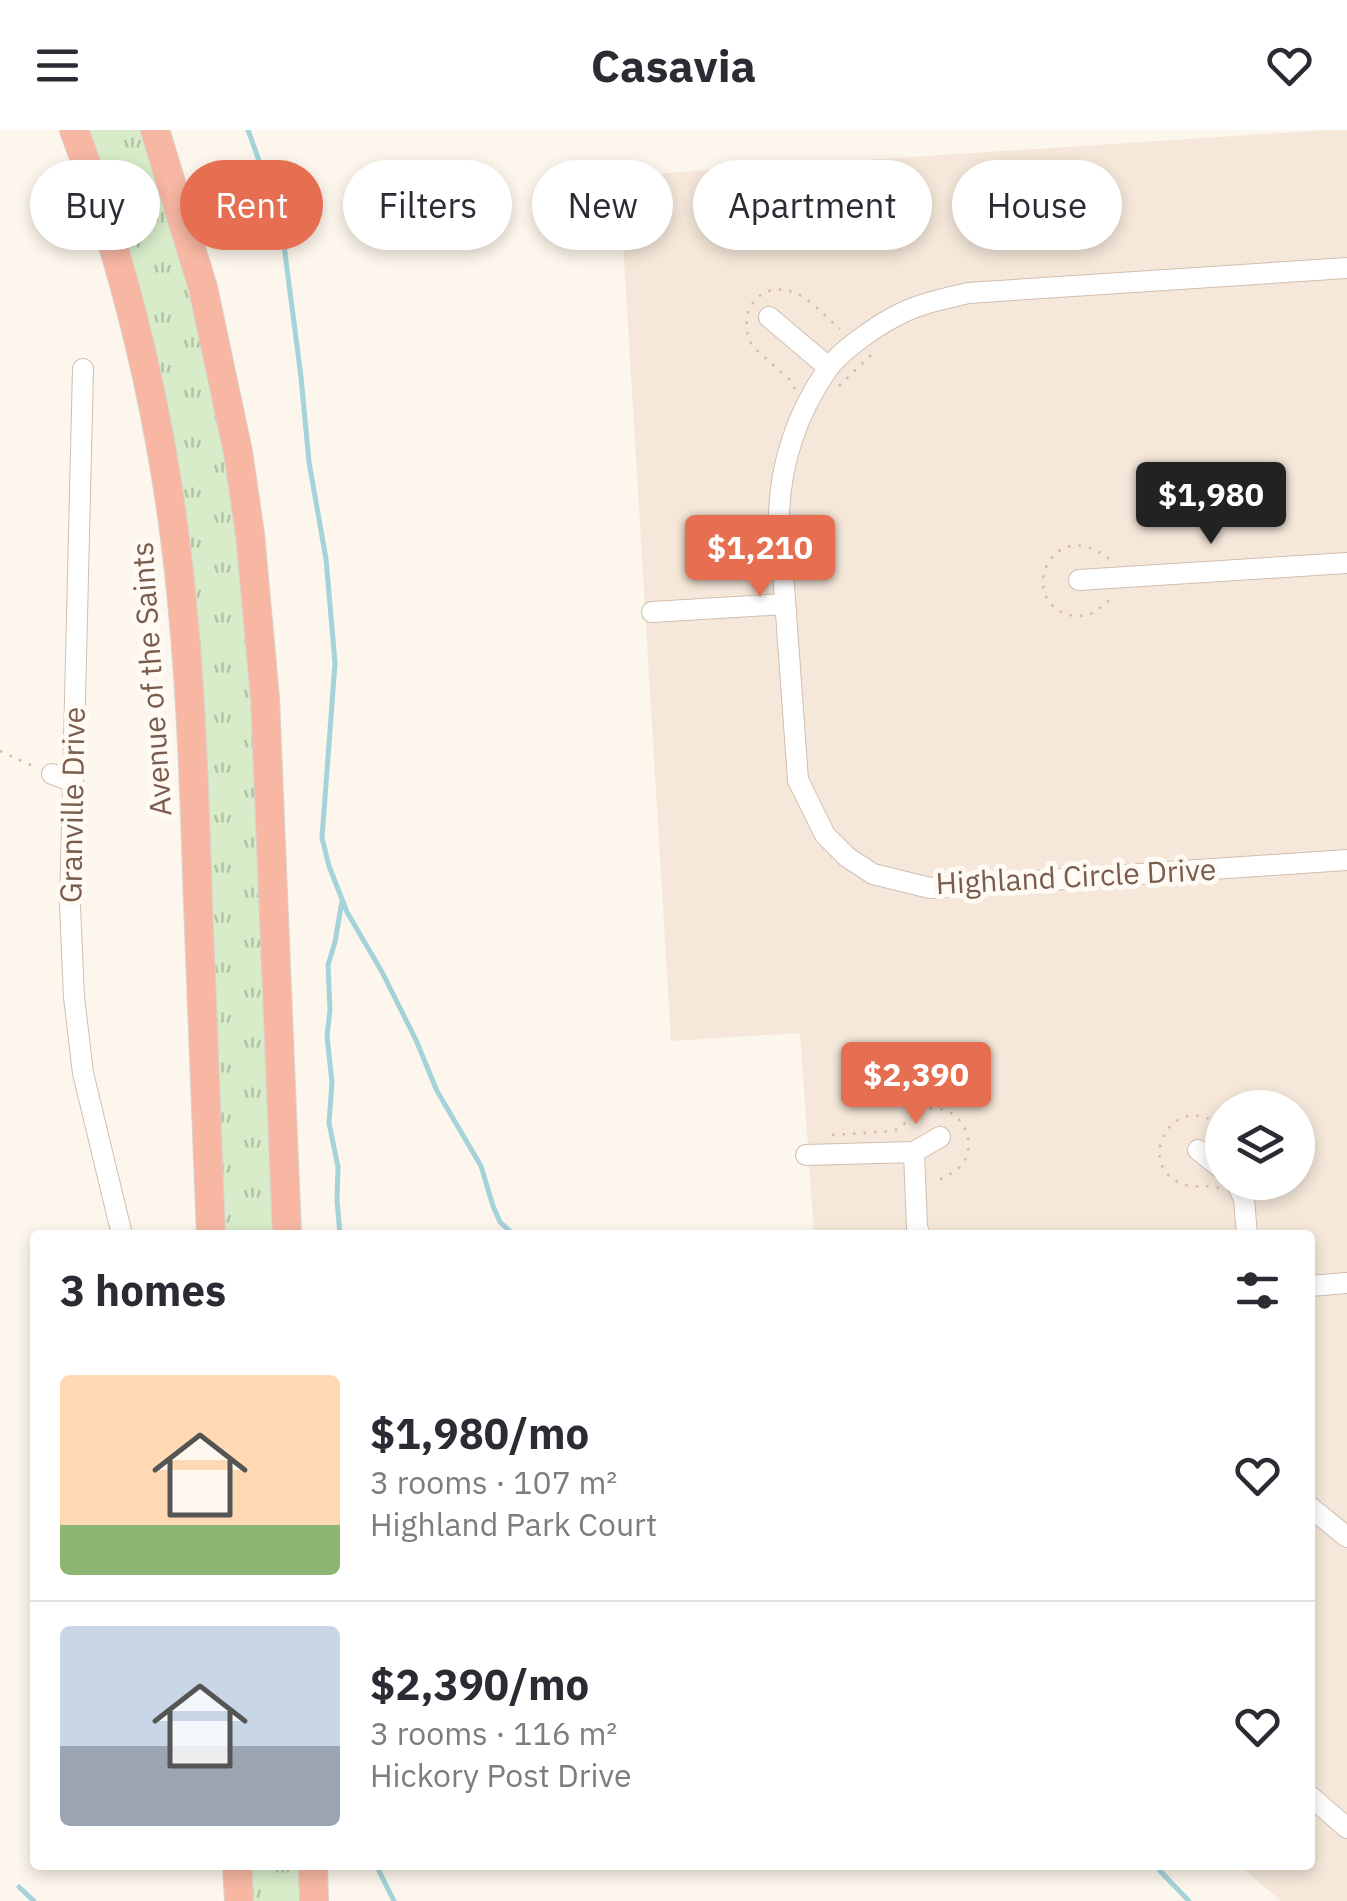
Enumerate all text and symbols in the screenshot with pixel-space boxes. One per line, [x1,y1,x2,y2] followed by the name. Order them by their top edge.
[591,36,756,94] text: Casavia
[30,38,85,93] icon: menu
[1262,38,1317,93] icon: heart
[30,160,160,250] chip: Buy
[180,160,323,250] chip: Rent
[343,160,512,250] chip: Filters
[532,160,673,250] chip: New
[693,160,932,250] chip: Apartment
[952,160,1122,250] chip: House
[1130,462,1292,547] pin: $1,980
[1158,473,1264,515] text: $1,980
[679,515,841,600] pin: $1,210
[707,526,813,568] text: $1,210
[121,541,180,818] street label: Avenue of the Saints
[50,707,93,903] street label: Granville Drive
[935,849,1217,902] street label: Highland Circle Drive
[835,1042,997,1127] pin: $2,390
[863,1053,969,1095] text: $2,390
[1205,1090,1315,1200] map controls
[1205,1090,1315,1200] button: layers
[60,1263,226,1318] text: 3 homes
[1230,1263,1285,1318] icon: filters
[370,1406,589,1461] text: $1,980/mo
[140,1415,260,1535] icon: home
[1230,1448,1285,1503] icon: heart
[370,1461,617,1503] text: 3 rooms · 107 m²
[370,1503,657,1545] text: Highland Park Court
[370,1657,589,1712] text: $2,390/mo
[140,1666,260,1786] icon: home
[1230,1699,1285,1754] icon: heart
[370,1712,617,1754] text: 3 rooms · 116 m²
[370,1754,632,1796] text: Hickory Post Drive

